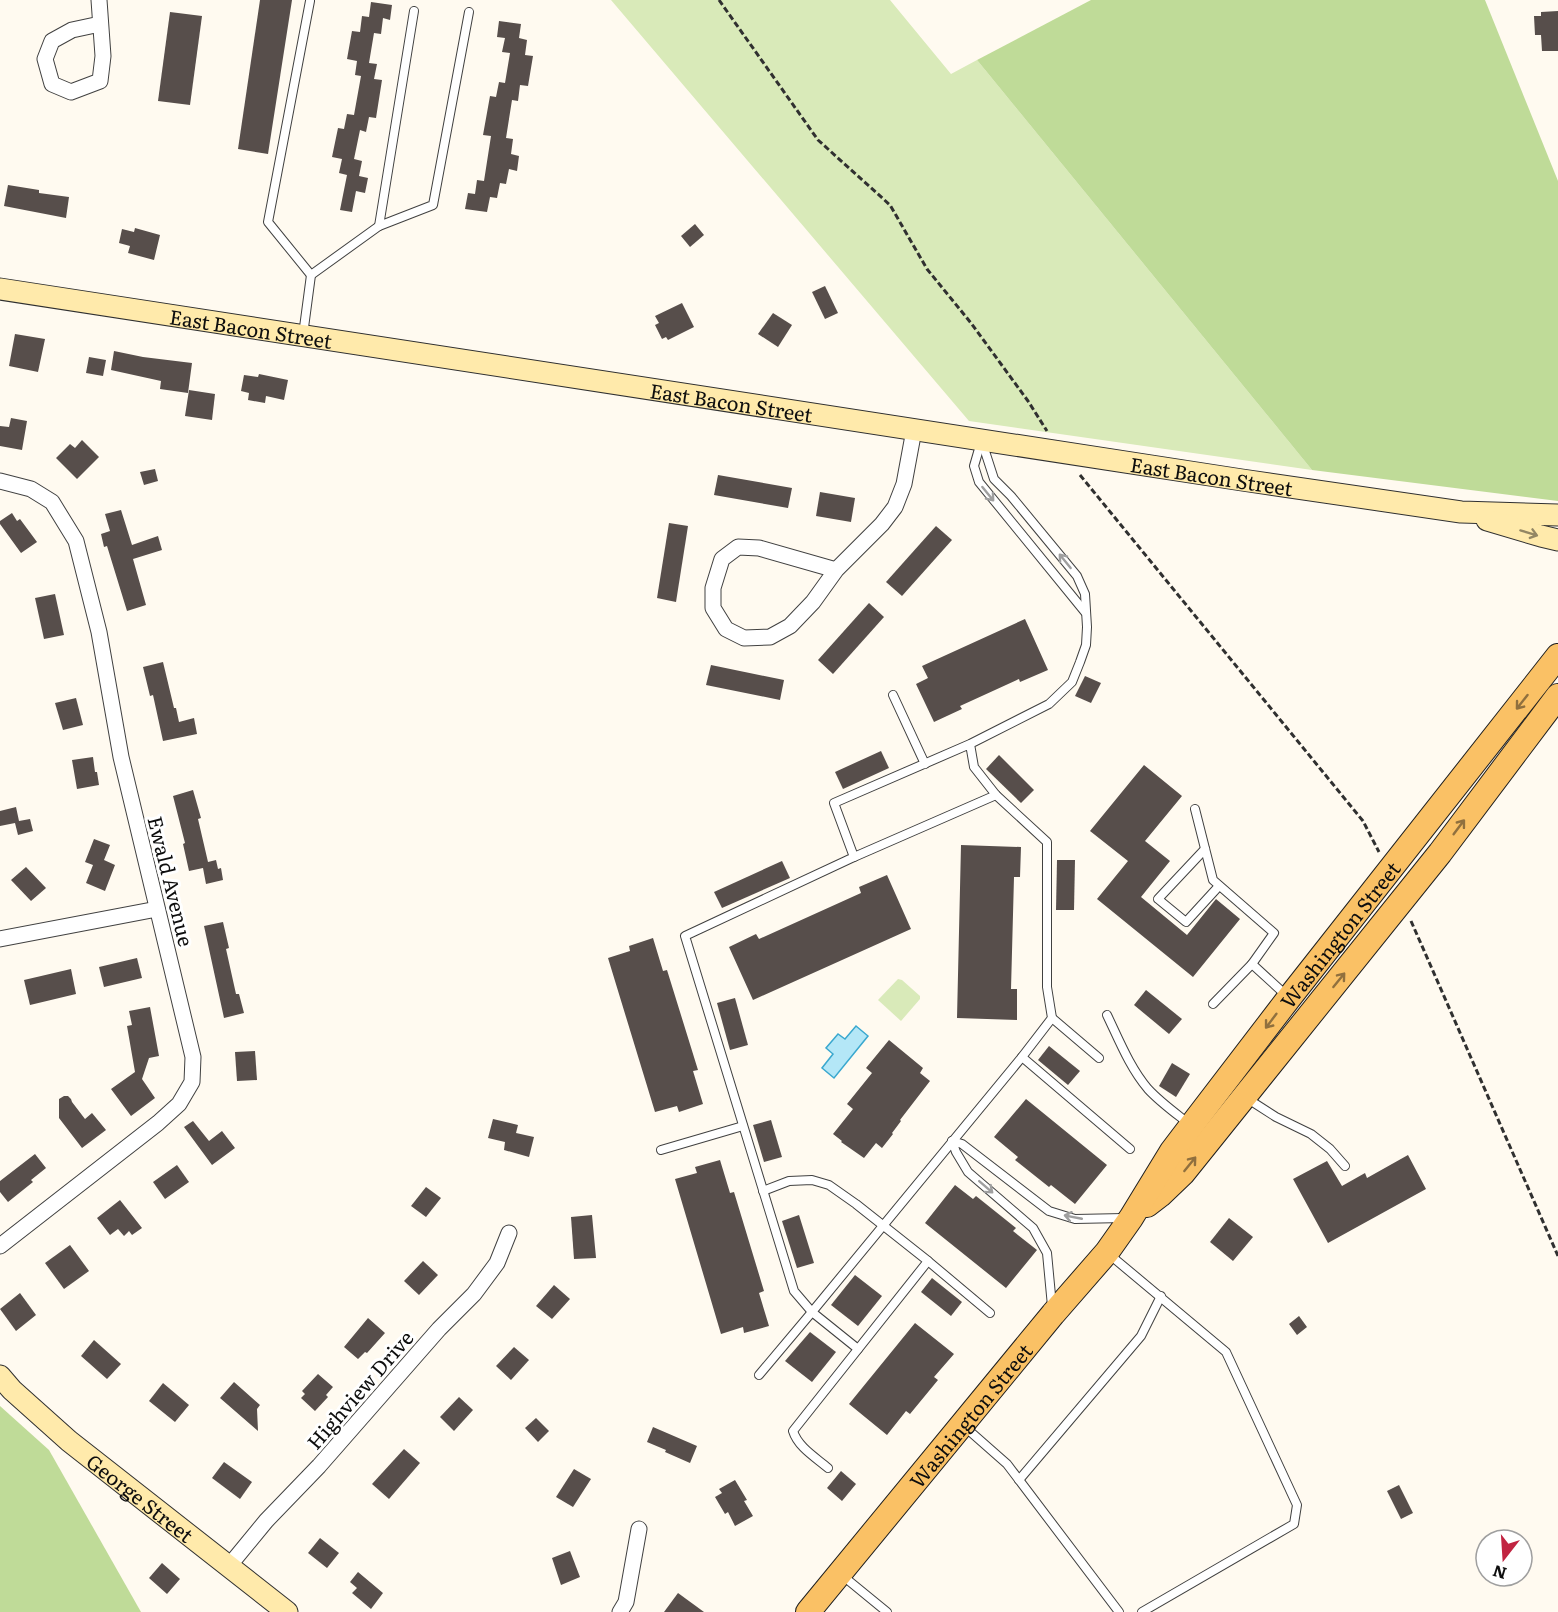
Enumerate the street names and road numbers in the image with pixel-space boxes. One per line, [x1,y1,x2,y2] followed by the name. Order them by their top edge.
[168,300,334,355] street label: East Bacon Street
[648,374,815,429] street label: East Bacon Street
[1128,448,1295,502] street label: East Bacon Street
[141,813,203,949] street label: Ewald Avenue
[1272,854,1407,1014] street label: Washington Street
[299,1323,419,1455] street label: Highview Drive
[901,1336,1039,1494] street label: Washington Street
[81,1446,201,1549] street label: George Street

